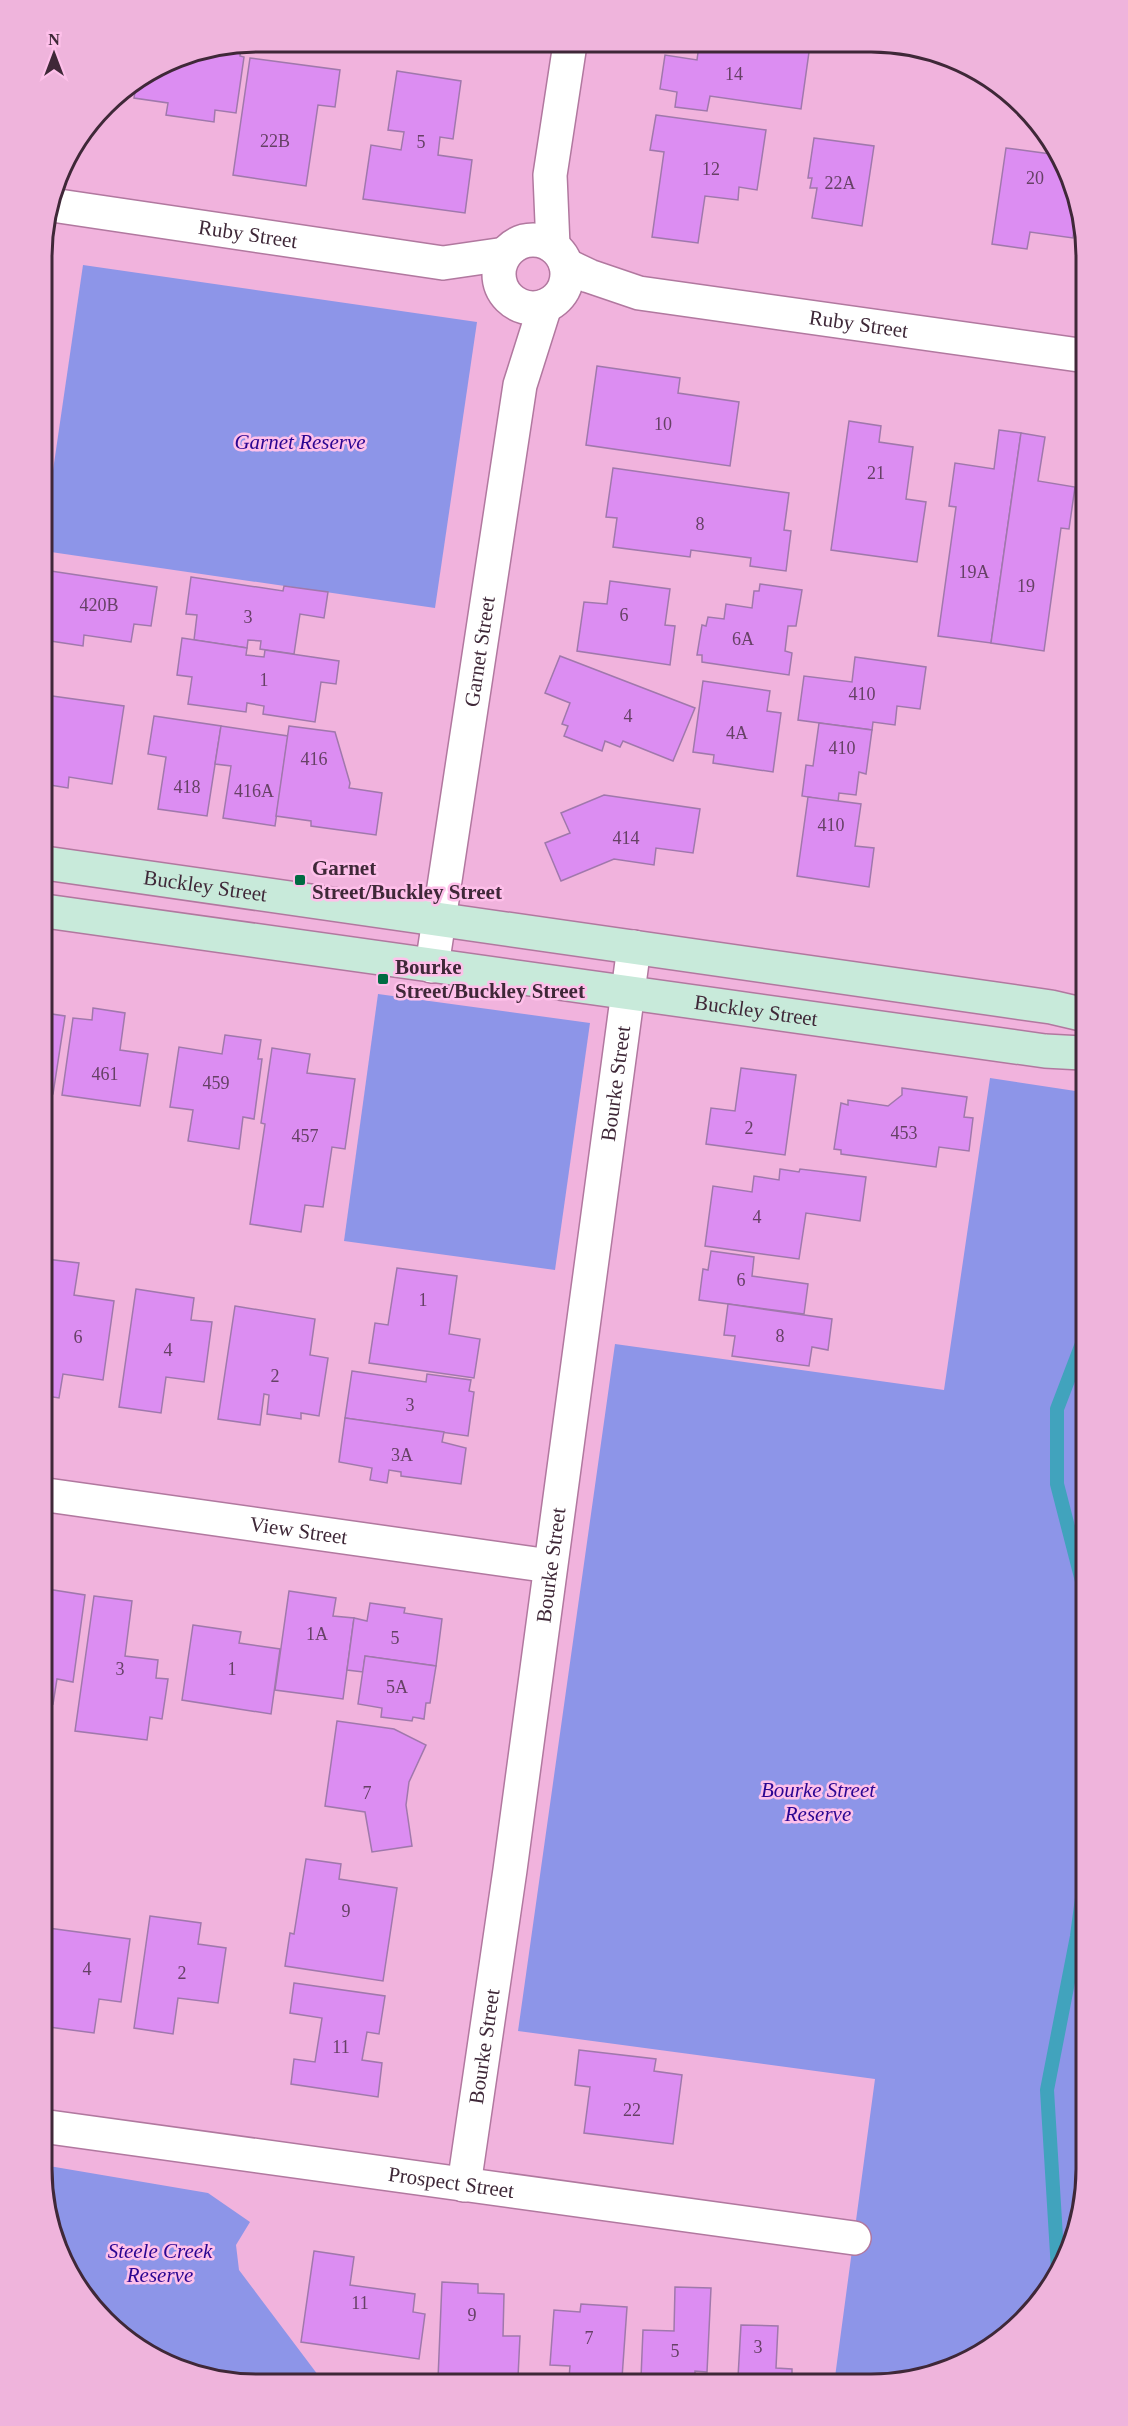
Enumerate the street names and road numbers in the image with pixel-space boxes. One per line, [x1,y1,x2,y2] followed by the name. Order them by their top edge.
[197,215,299,253] street label: Ruby Street
[807,305,910,343] street label: Ruby Street
[459,595,500,708] street label: Garnet Street
[142,865,269,907] street label: Buckley Street
[693,990,819,1031] street label: Buckley Street
[596,1024,635,1143] street label: Bourke Street
[531,1506,571,1624] street label: Bourke Street
[248,1512,349,1549] street label: View Street
[464,1987,505,2106] street label: Bourke Street
[387,2162,516,2203] street label: Prospect Street

